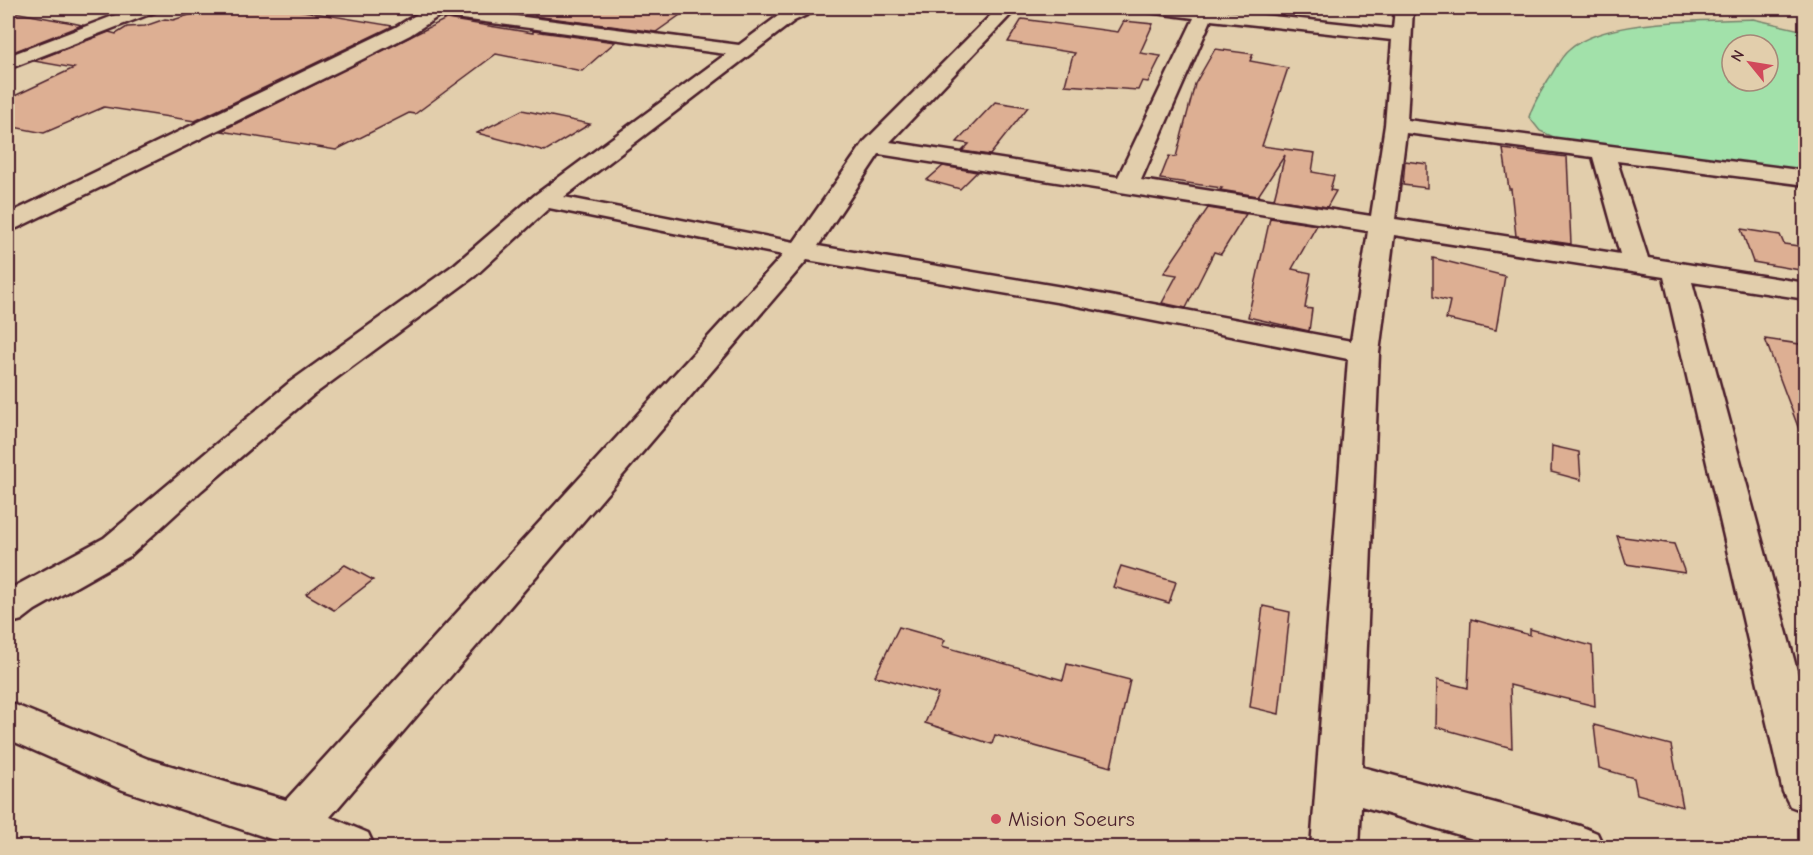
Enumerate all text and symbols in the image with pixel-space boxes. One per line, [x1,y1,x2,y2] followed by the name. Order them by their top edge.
[1720,33,1780,93] north arrow
[1727,47,1748,65] text: N
[1008,807,1135,831] place label: Mision Soeurs
[989,812,1003,826] marker: Mision Soeurs

